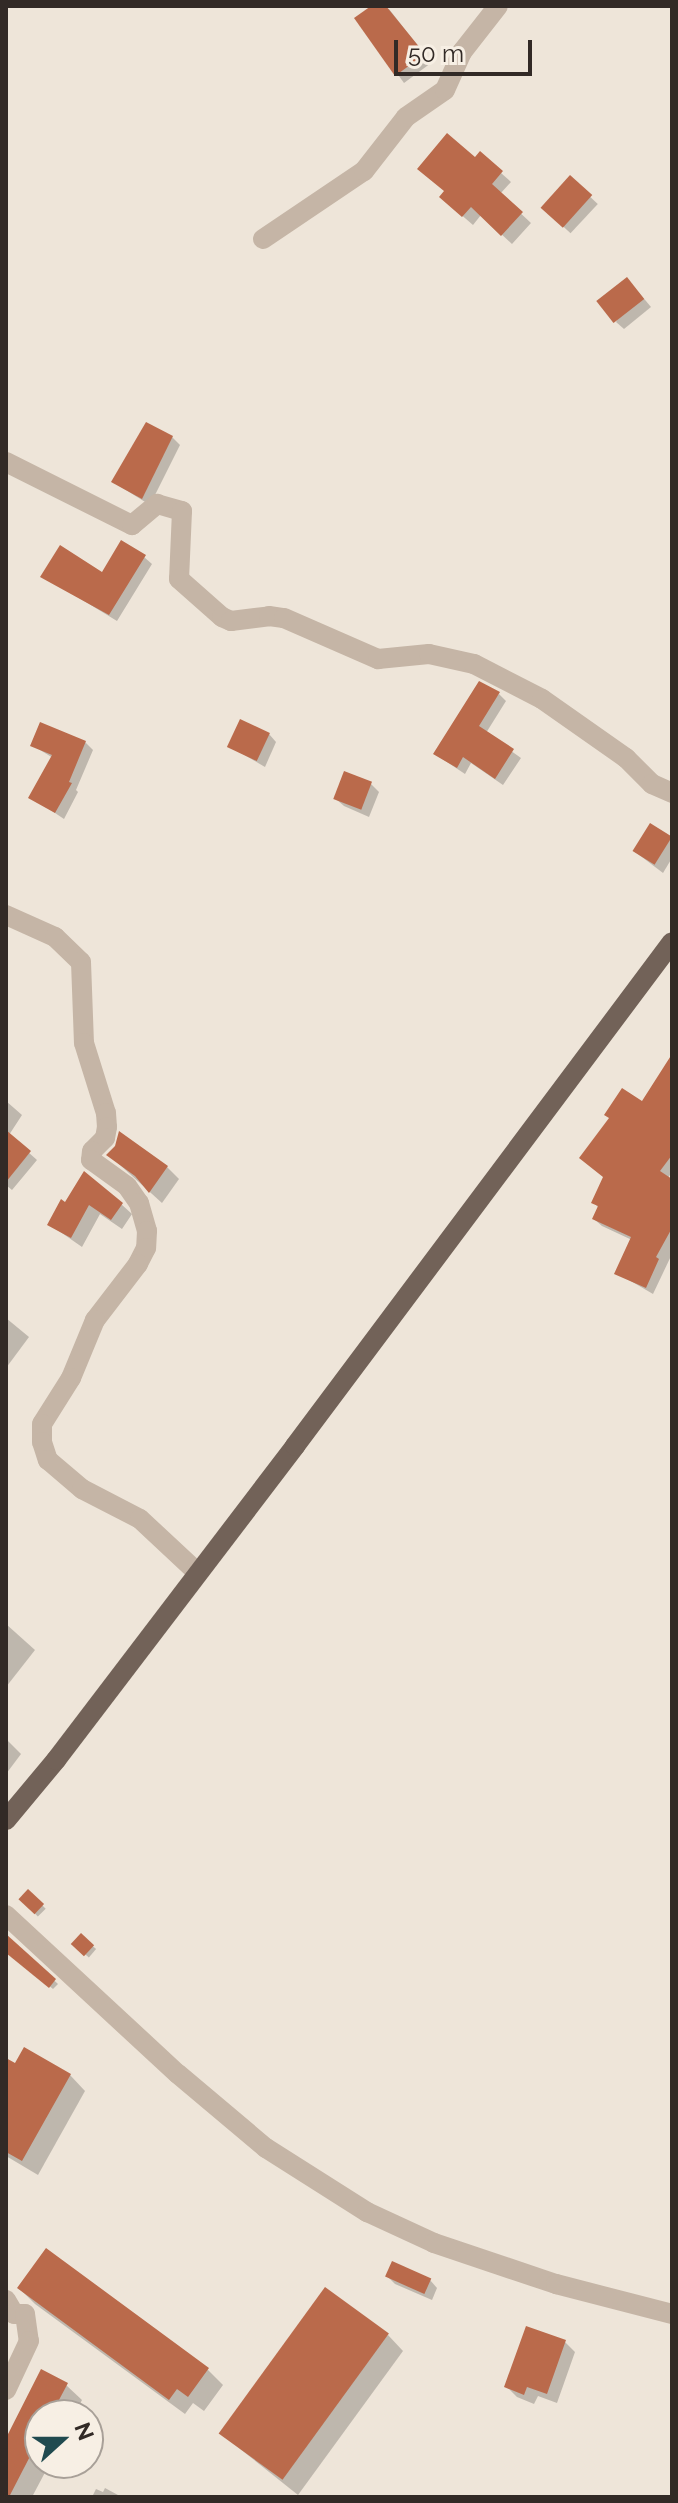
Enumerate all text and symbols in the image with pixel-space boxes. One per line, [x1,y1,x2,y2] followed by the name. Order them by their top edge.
[398,24,536,74] scale bar
[408,39,464,68] text: 50 m
[24,2399,104,2479] north arrow
[69,2419,100,2444] text: N

